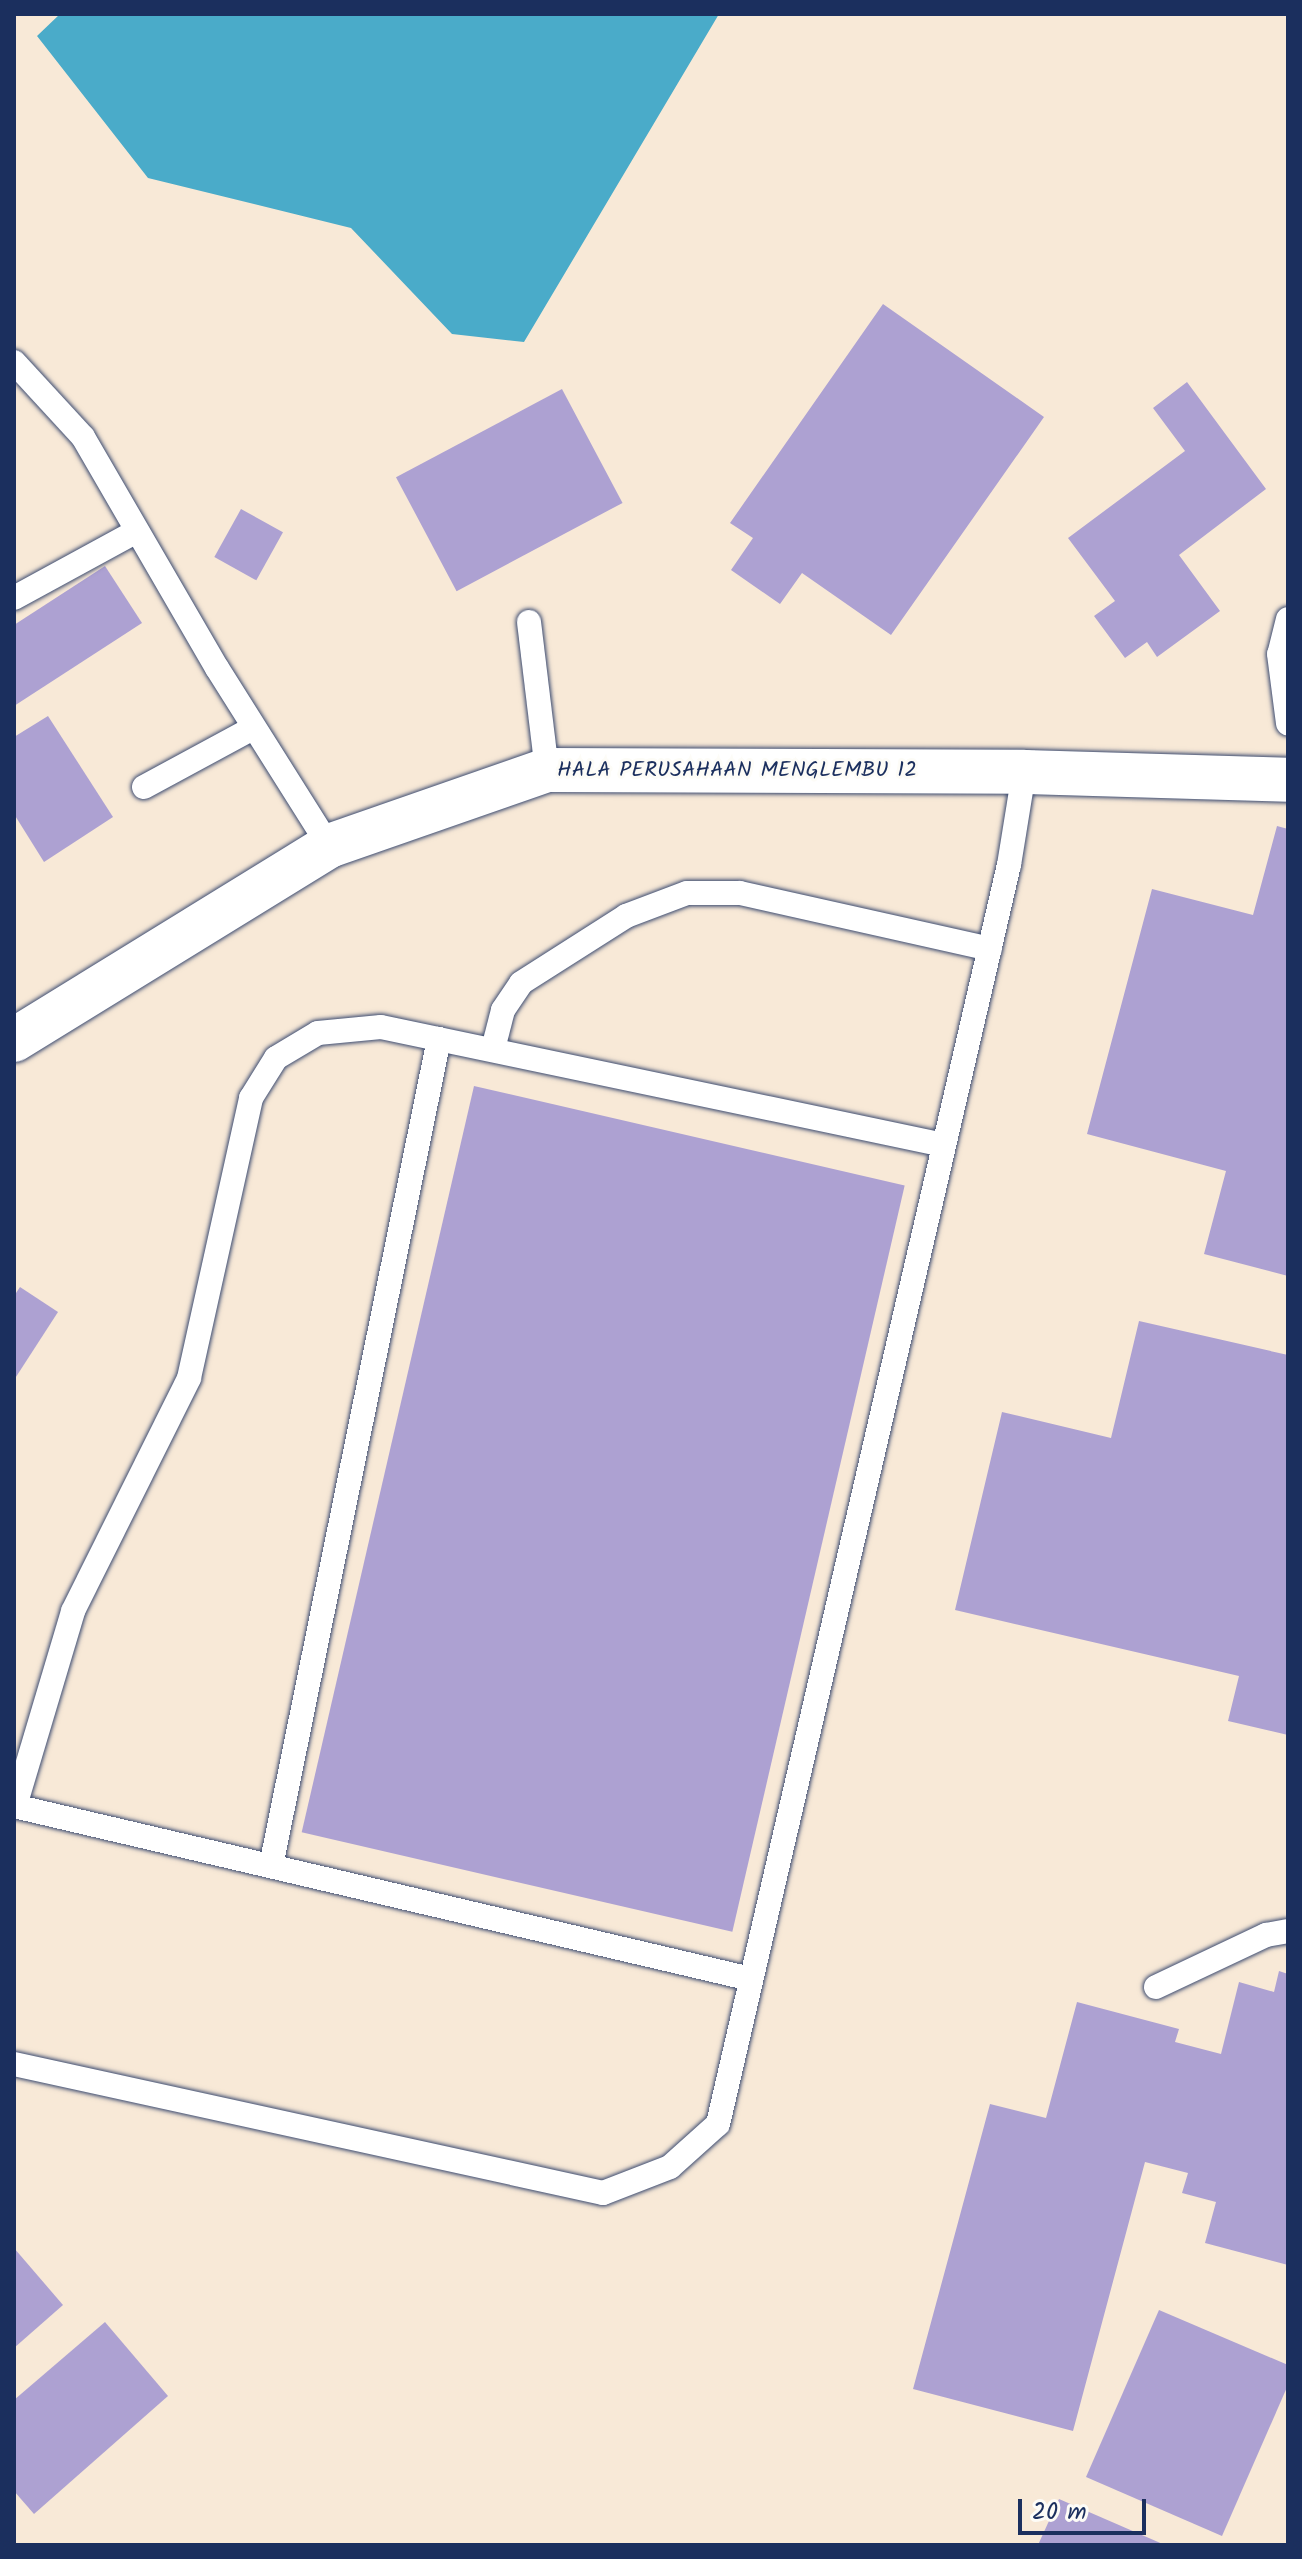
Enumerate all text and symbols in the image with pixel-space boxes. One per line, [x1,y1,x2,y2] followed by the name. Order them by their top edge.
[557,758,917,784] street label: HALA PERUSAHAAN MENGLEMBU 12
[1022,2483,1150,2533] scale bar
[1032,2493,1087,2532] text: 20 m

